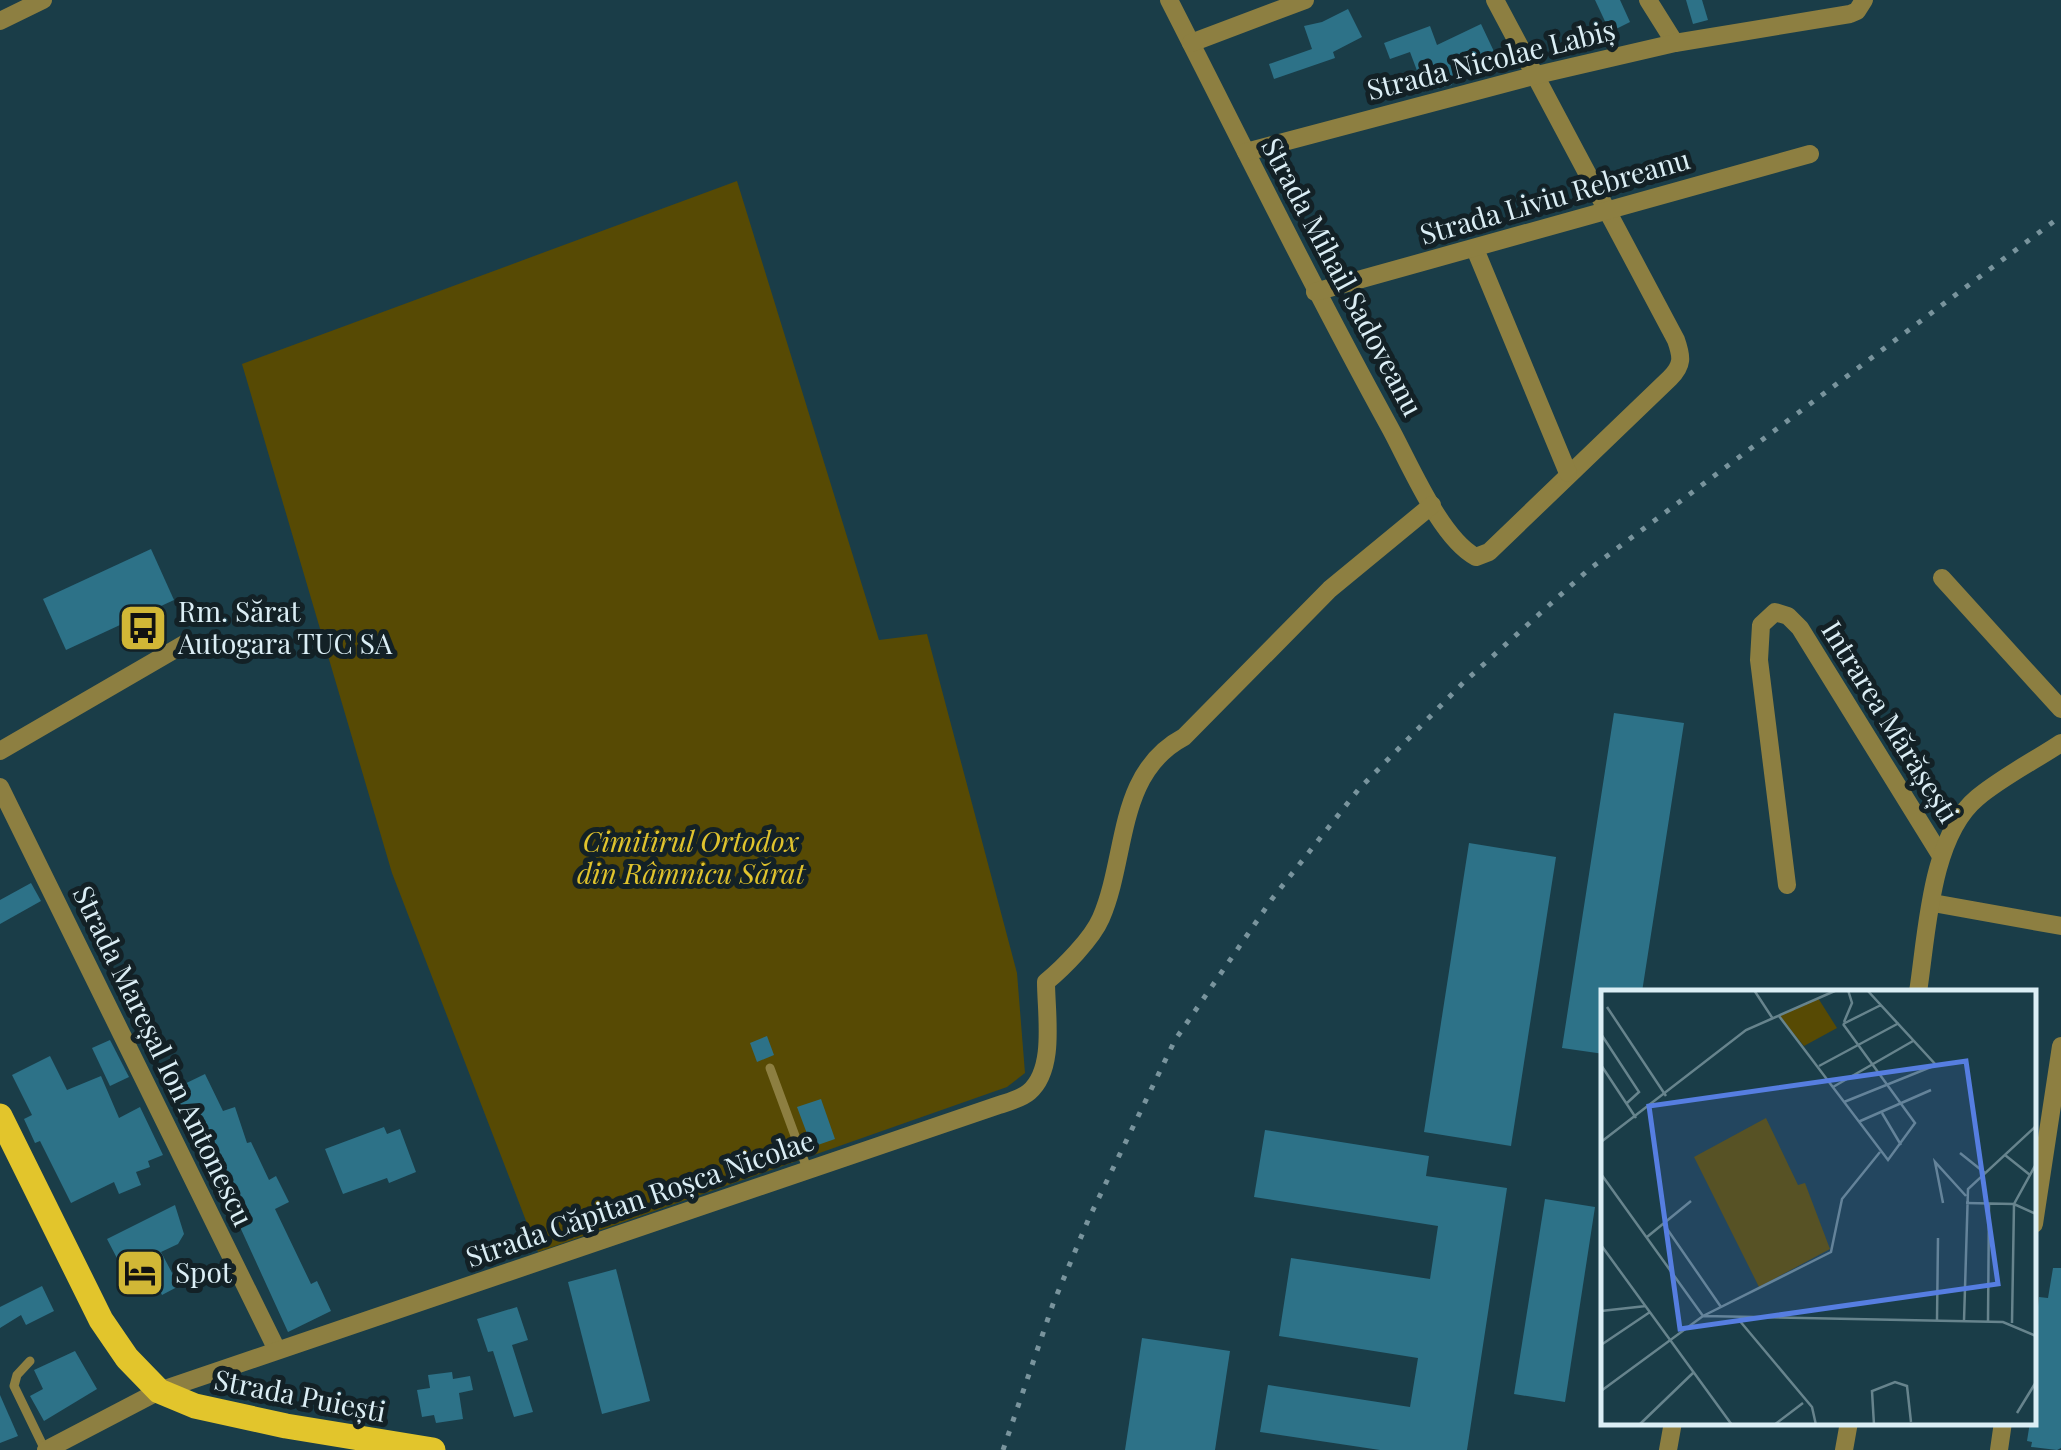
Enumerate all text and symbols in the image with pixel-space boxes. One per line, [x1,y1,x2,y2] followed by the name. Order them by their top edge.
[1363,10,1619,107] street label: Strada Nicolae Labiș
[1254,131,1432,422] street label: Strada Mihail Sadoveanu
[1415,139,1694,252] street label: Strada Liviu Rebreanu
[177,592,393,661] place label: Rm. Sărat Autogara TUC SA
[117,602,169,654] bus stop icon: Rm. Sărat Autogara TUC SA
[1814,613,1968,829] street label: Intrarea Mărășești
[577,822,807,891] park label: Cimitirul Ortodox din Râmnicu Sărat
[66,879,263,1232] street label: Strada Mareșal Ion Antonescu
[1601,990,2036,1425] inset map
[460,1120,819,1275] street label: Strada Căpitan Roșca Nicolae
[114,1247,166,1299] hotel icon: Spot
[175,1253,233,1290] place label: Spot
[211,1360,389,1429] street label: Strada Puiești

